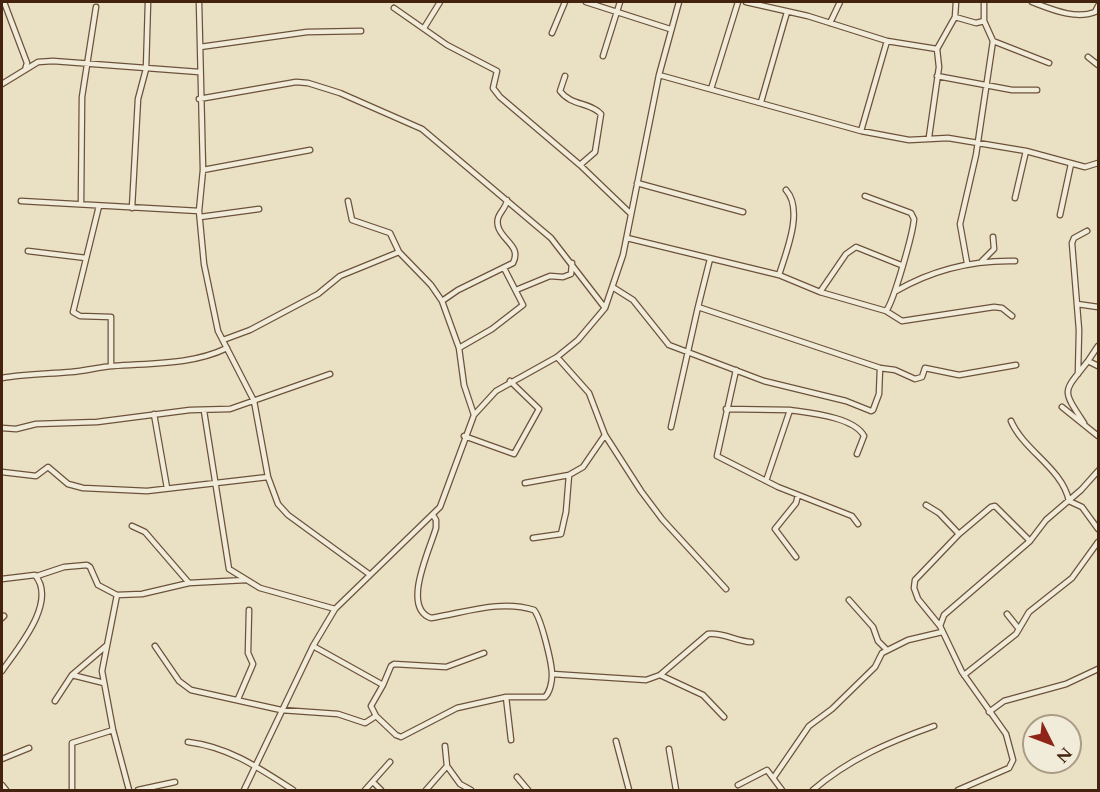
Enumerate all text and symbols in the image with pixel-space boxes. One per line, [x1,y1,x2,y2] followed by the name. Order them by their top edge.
[1022,714,1082,774] north arrow
[1051,742,1077,767] text: N

